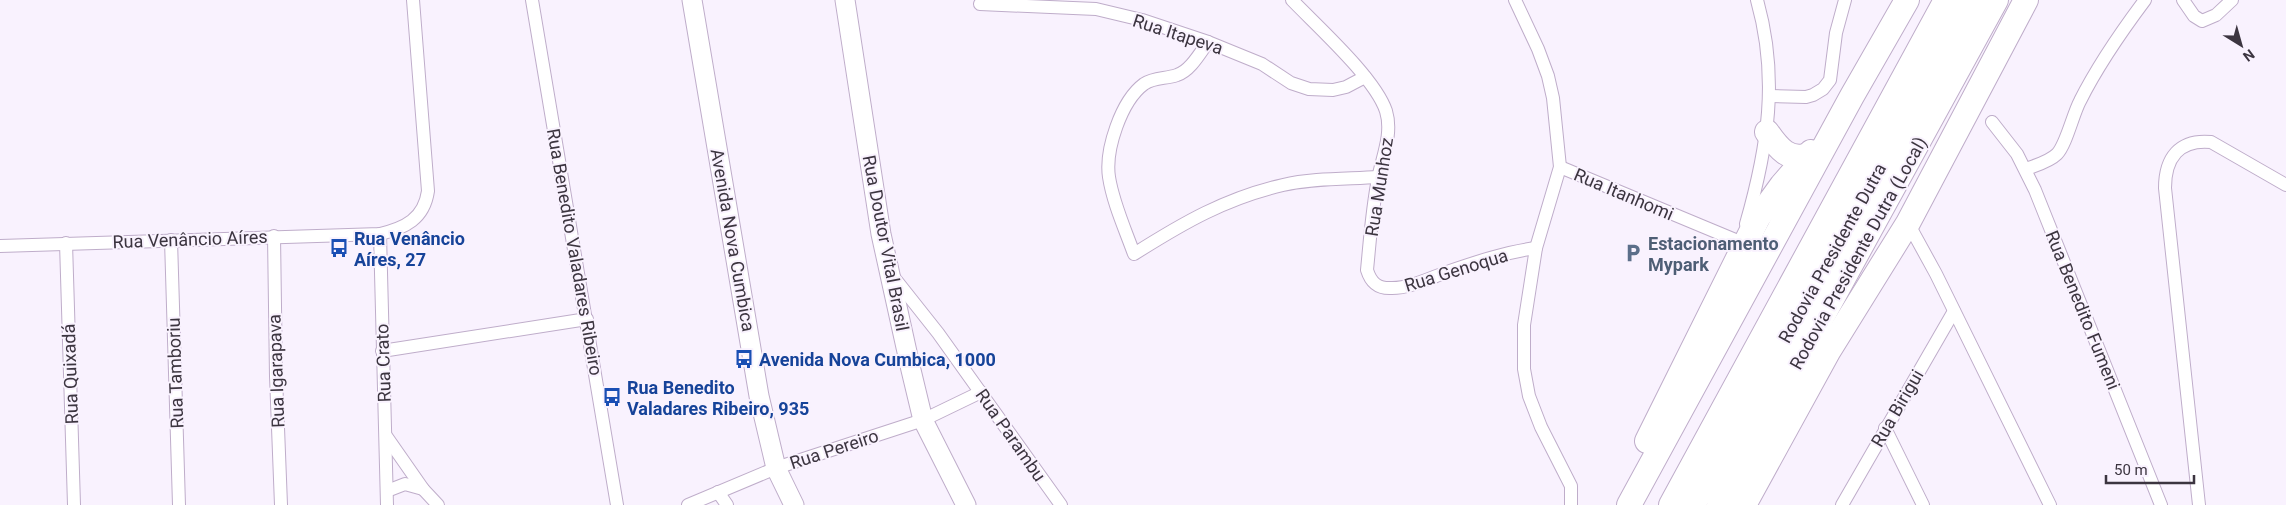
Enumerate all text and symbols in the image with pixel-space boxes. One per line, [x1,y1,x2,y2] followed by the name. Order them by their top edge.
[1130,10,1226,58] street label: Rua Itapeva
[2216,20,2266,70] north arrow
[2240,46,2258,65] text: N
[543,127,607,377] street label: Rua Benedito Valadares Ribeiro
[1785,133,1932,373] street label: Rodovia Presidente Dutra (Local)
[1361,136,1397,238] street label: Rua Munhoz
[707,147,759,333] street label: Avenida Nova Cumbica
[859,153,913,333] street label: Rua Doutor Vital Brasil
[1774,159,1890,347] street label: Rodovia Presidente Dutra
[1571,164,1677,224] street label: Rua Itanhomi
[112,226,268,252] street label: Rua Venâncio Aíres
[2041,227,2125,393] street label: Rua Benedito Fumeni
[354,228,465,270] place label: Rua Venâncio Aíres, 27
[1648,233,1779,275] place label: Estacionamento Mypark
[328,237,350,259] bus stop icon: Rua Venâncio Aíres, 27
[1622,242,1644,264] parking icon: Estacionamento Mypark
[1402,244,1510,296] street label: Rua Genoqua
[264,314,288,428] street label: Rua Igarapava
[163,317,187,429] street label: Rua Tamboriu
[58,323,82,425] street label: Rua Quixadá
[371,323,395,403] street label: Rua Crato
[733,348,755,370] bus stop icon: Avenida Nova Cumbica, 1000
[759,349,996,370] place label: Avenida Nova Cumbica, 1000
[1866,366,1928,450] street label: Rua Birigui
[627,377,809,419] place label: Rua Benedito Valadares Ribeiro, 935
[972,385,1050,485] street label: Rua Parambu
[601,386,623,408] bus stop icon: Rua Benedito Valadares Ribeiro, 935
[787,425,881,473] street label: Rua Pereiro
[2106,452,2194,484] scale bar
[2114,461,2148,479] text: 50 m

